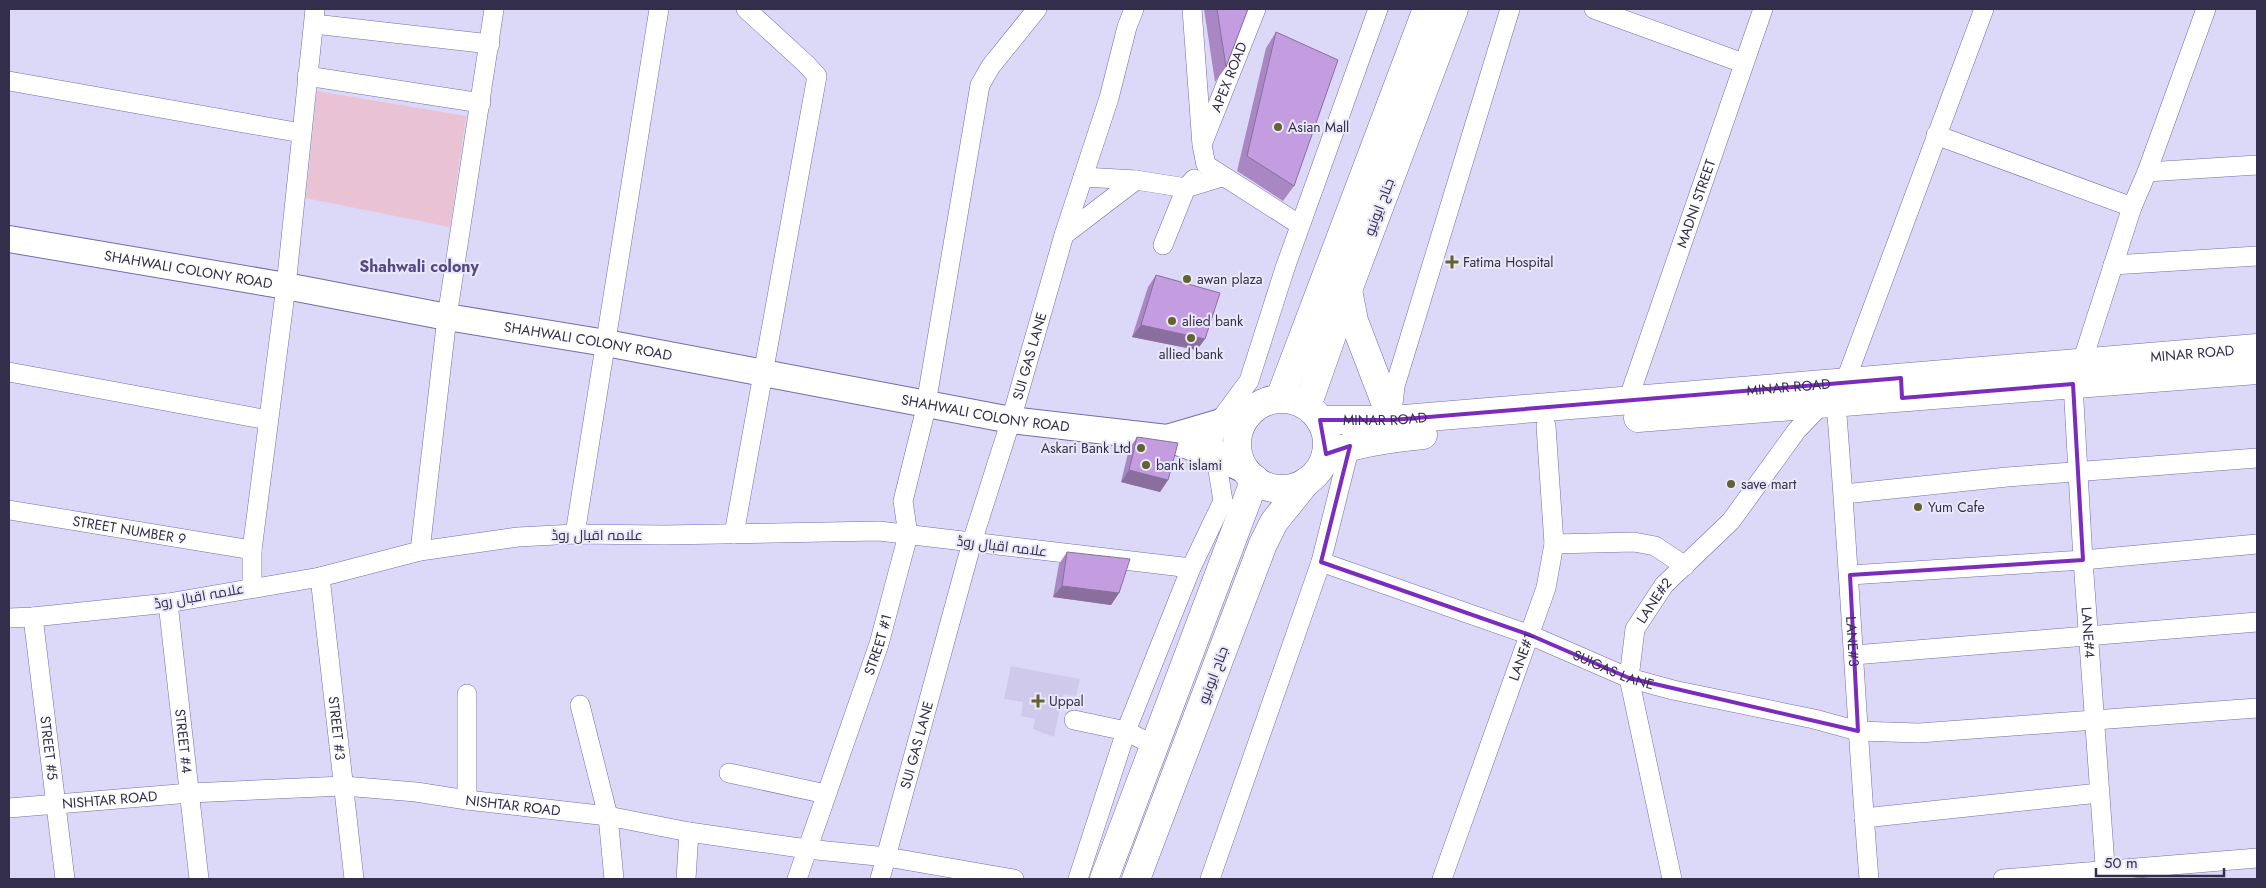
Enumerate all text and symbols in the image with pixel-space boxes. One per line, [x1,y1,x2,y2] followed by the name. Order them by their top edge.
[1206,39,1252,115] street label: APEX ROAD
[1288,117,1349,137] place label: Asian Mall
[1272,121,1284,133] marker: Asian Mall
[1671,156,1721,250] street label: MADNI STREET
[1359,175,1399,239] street label: جناح ایونیو
[103,245,274,294] street label: SHAHWALI COLONY ROAD
[1463,252,1553,272] place label: Fatima Hospital
[359,255,479,278] district label: Shahwali colony
[1445,255,1459,269] marker: Fatima Hospital
[1197,269,1263,289] place label: awan plaza
[1181,273,1193,285] marker: awan plaza
[1007,310,1051,402] street label: SUI GAS LANE
[1182,311,1244,331] place label: alied bank
[1166,315,1178,327] marker: alied bank
[502,316,674,365] street label: SHAHWALI COLONY ROAD
[1185,332,1197,344] marker: allied bank
[2149,340,2235,367] street label: MINAR ROAD
[1159,344,1224,364] place label: allied bank
[1746,374,1831,400] street label: MINAR ROAD
[900,389,1071,437] street label: SHAHWALI COLONY ROAD
[1343,407,1428,430] street label: MINAR ROAD
[1041,438,1131,458] place label: Askari Bank Ltd
[1135,442,1147,454] marker: Askari Bank Ltd
[1156,455,1222,475] place label: bank islami
[1140,459,1152,471] marker: bank islami
[1741,474,1797,494] place label: save mart
[1725,478,1737,490] marker: save mart
[1928,497,1985,517] place label: Yum Cafe
[1912,501,1924,513] marker: Yum Cafe
[71,511,188,549] street label: STREET NUMBER 9
[551,525,643,545] street label: علامہ اقبال روڈ
[956,531,1048,561] street label: علامہ اقبال روڈ
[1631,573,1676,627] street label: LANE#2
[152,578,246,614] street label: علامہ اقبال روڈ
[2076,606,2100,659] street label: LANE#4
[859,612,897,678] street label: STREET #1
[1841,615,1864,668] street label: LANE#3
[1504,630,1539,683] street label: LANE#1
[1193,643,1233,707] street label: جناح ایونیو
[1570,645,1656,694] street label: SUIGAS LANE
[1049,691,1084,711] place label: Uppal
[1031,694,1045,708] marker: Uppal
[323,695,351,761] street label: STREET #3
[895,699,938,791] street label: SUI GAS LANE
[170,708,197,774] street label: STREET #4
[35,715,63,781] street label: STREET #5
[61,786,158,814] street label: NISHTAR ROAD
[464,790,562,821] street label: NISHTAR ROAD
[2096,846,2224,878] scale bar
[2104,852,2138,874] text: 50 m

